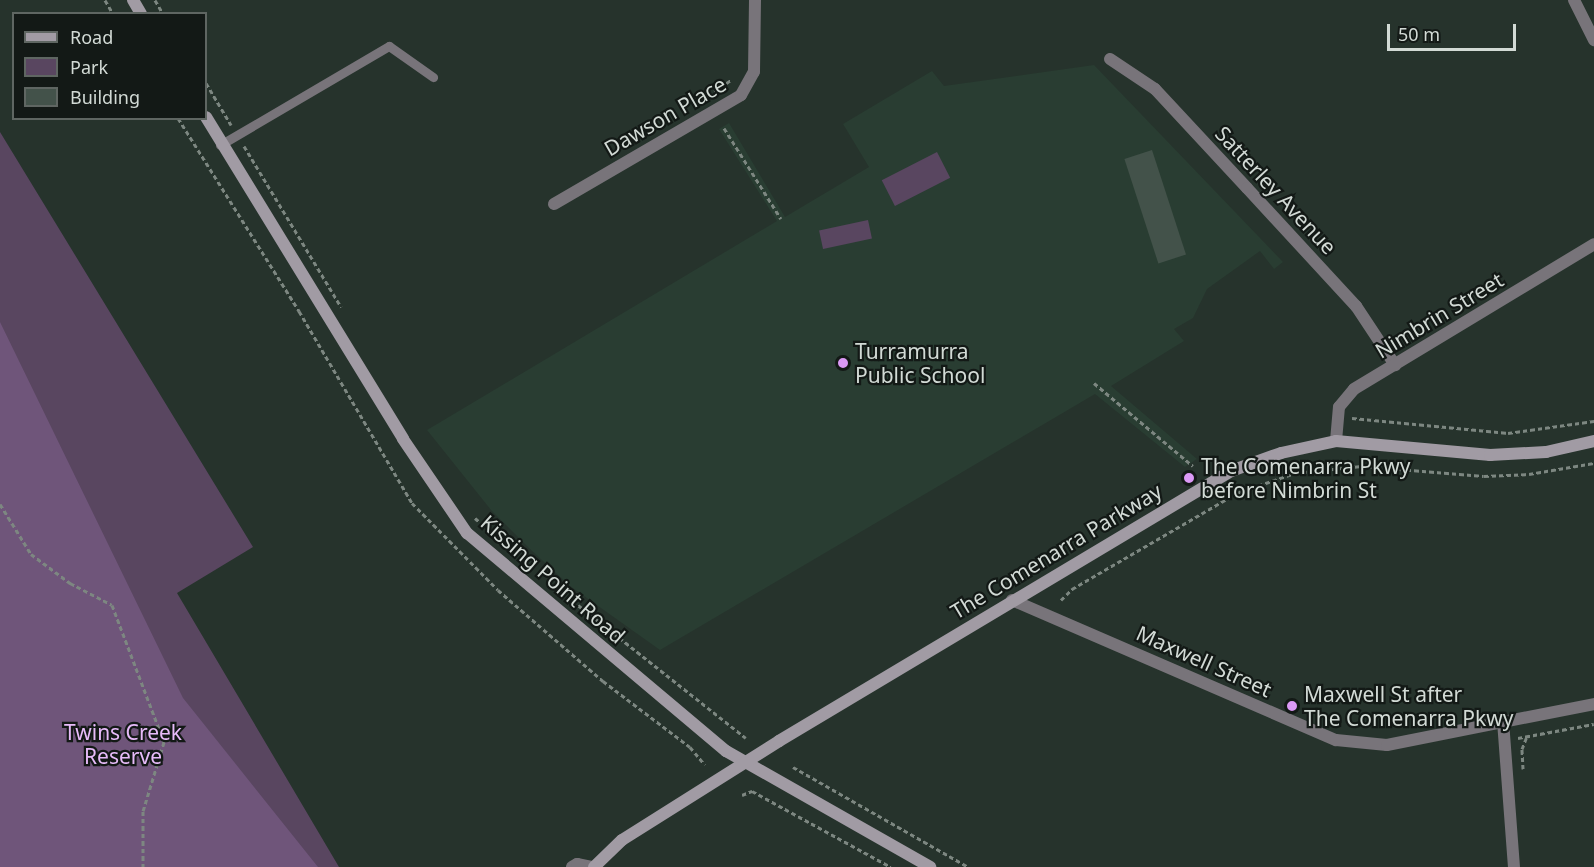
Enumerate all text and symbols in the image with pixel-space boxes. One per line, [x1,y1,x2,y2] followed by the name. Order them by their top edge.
[12,12,207,120] legend
[1390,12,1519,50] scale bar
[1398,22,1440,46] text: 50 m
[70,25,113,49] text: Road
[70,55,108,79] text: Park
[600,71,730,161] street label: Dawson Place
[70,85,140,109] text: Building
[1210,121,1342,259] street label: Satterley Avenue
[1370,267,1508,363] street label: Nimbrin Street
[855,338,985,388] place label: Turramurra Public School
[836,356,850,370] marker: Turramurra Public School
[1201,453,1410,503] place label: The Comenarra Pkwy before Nimbrin St
[1182,471,1196,485] marker: The Comenarra Pkwy before Nimbrin St
[946,478,1166,624] street label: The Comenarra Parkway
[476,510,630,648] street label: Kissing Point Road
[1133,620,1275,702] street label: Maxwell Street
[1304,681,1513,731] place label: Maxwell St after The Comenarra Pkwy
[1285,699,1299,713] marker: Maxwell St after The Comenarra Pkwy
[64,719,182,769] park label: Twins Creek Reserve

